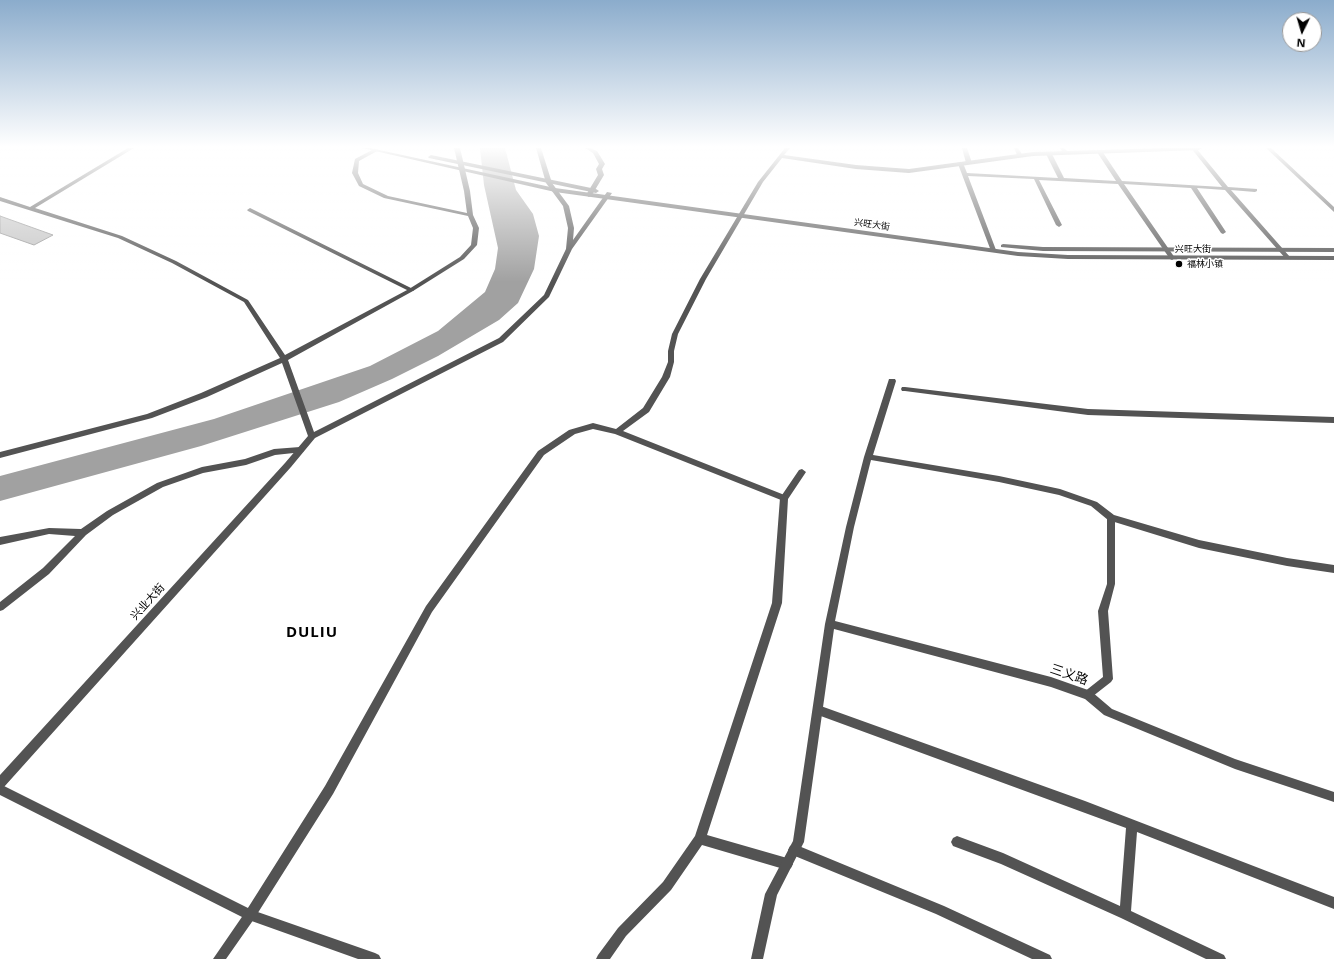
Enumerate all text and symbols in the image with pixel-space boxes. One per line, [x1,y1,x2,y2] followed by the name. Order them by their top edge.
[1282,12,1322,52] north arrow
[1296,36,1306,51] text: N
[853,217,891,233] street label: 兴旺大街
[1175,244,1211,254] street label: 兴旺大街
[1174,259,1184,269] marker: 福林小镇
[1187,259,1223,269] place label: 福林小镇
[128,581,168,623] street label: 兴业大街
[286,624,338,642] district label: DULIU
[1048,661,1090,689] street label: 三义路

